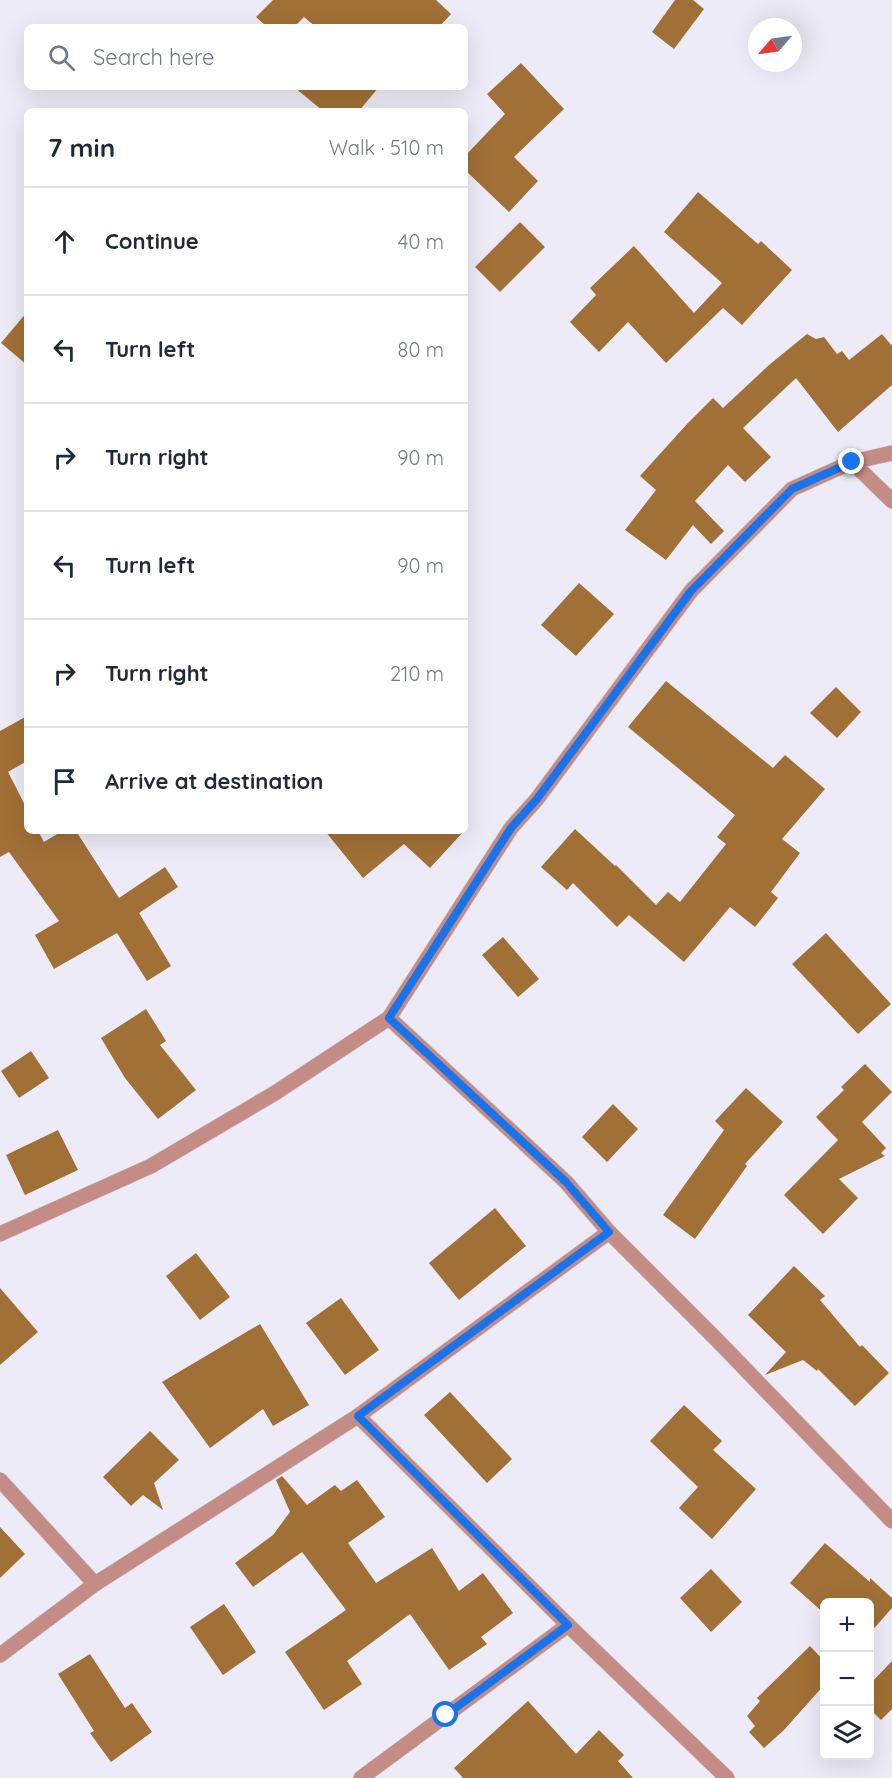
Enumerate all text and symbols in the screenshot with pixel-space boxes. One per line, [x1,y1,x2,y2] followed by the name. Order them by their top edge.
[748,18,802,72] north arrow
[24,24,468,90] search box
[45,41,78,74] icon: search
[93,43,214,71] text: Search here
[48,131,115,164] text: 7 min
[329,135,444,160] text: Walk · 510 m
[48,225,81,258] icon: ahead
[105,227,199,255] text: Continue
[398,229,444,254] text: 40 m
[48,333,81,366] icon: left
[105,335,195,363] text: Turn left
[398,337,444,362] text: 80 m
[48,441,81,474] icon: right
[105,443,209,471] text: Turn right
[397,445,444,470] text: 90 m
[838,448,864,474] route end
[48,549,81,582] icon: left
[105,551,195,579] text: Turn left
[397,553,444,578] text: 90 m
[48,657,81,690] icon: right
[105,659,209,687] text: Turn right
[390,661,444,686] text: 210 m
[48,765,81,798] icon: arrive
[105,767,323,795] text: Arrive at destination
[820,1598,874,1760] map controls
[820,1598,874,1652] button: +
[820,1652,874,1706] button: −
[432,1701,458,1727] route start
[820,1706,874,1760] button: layers

